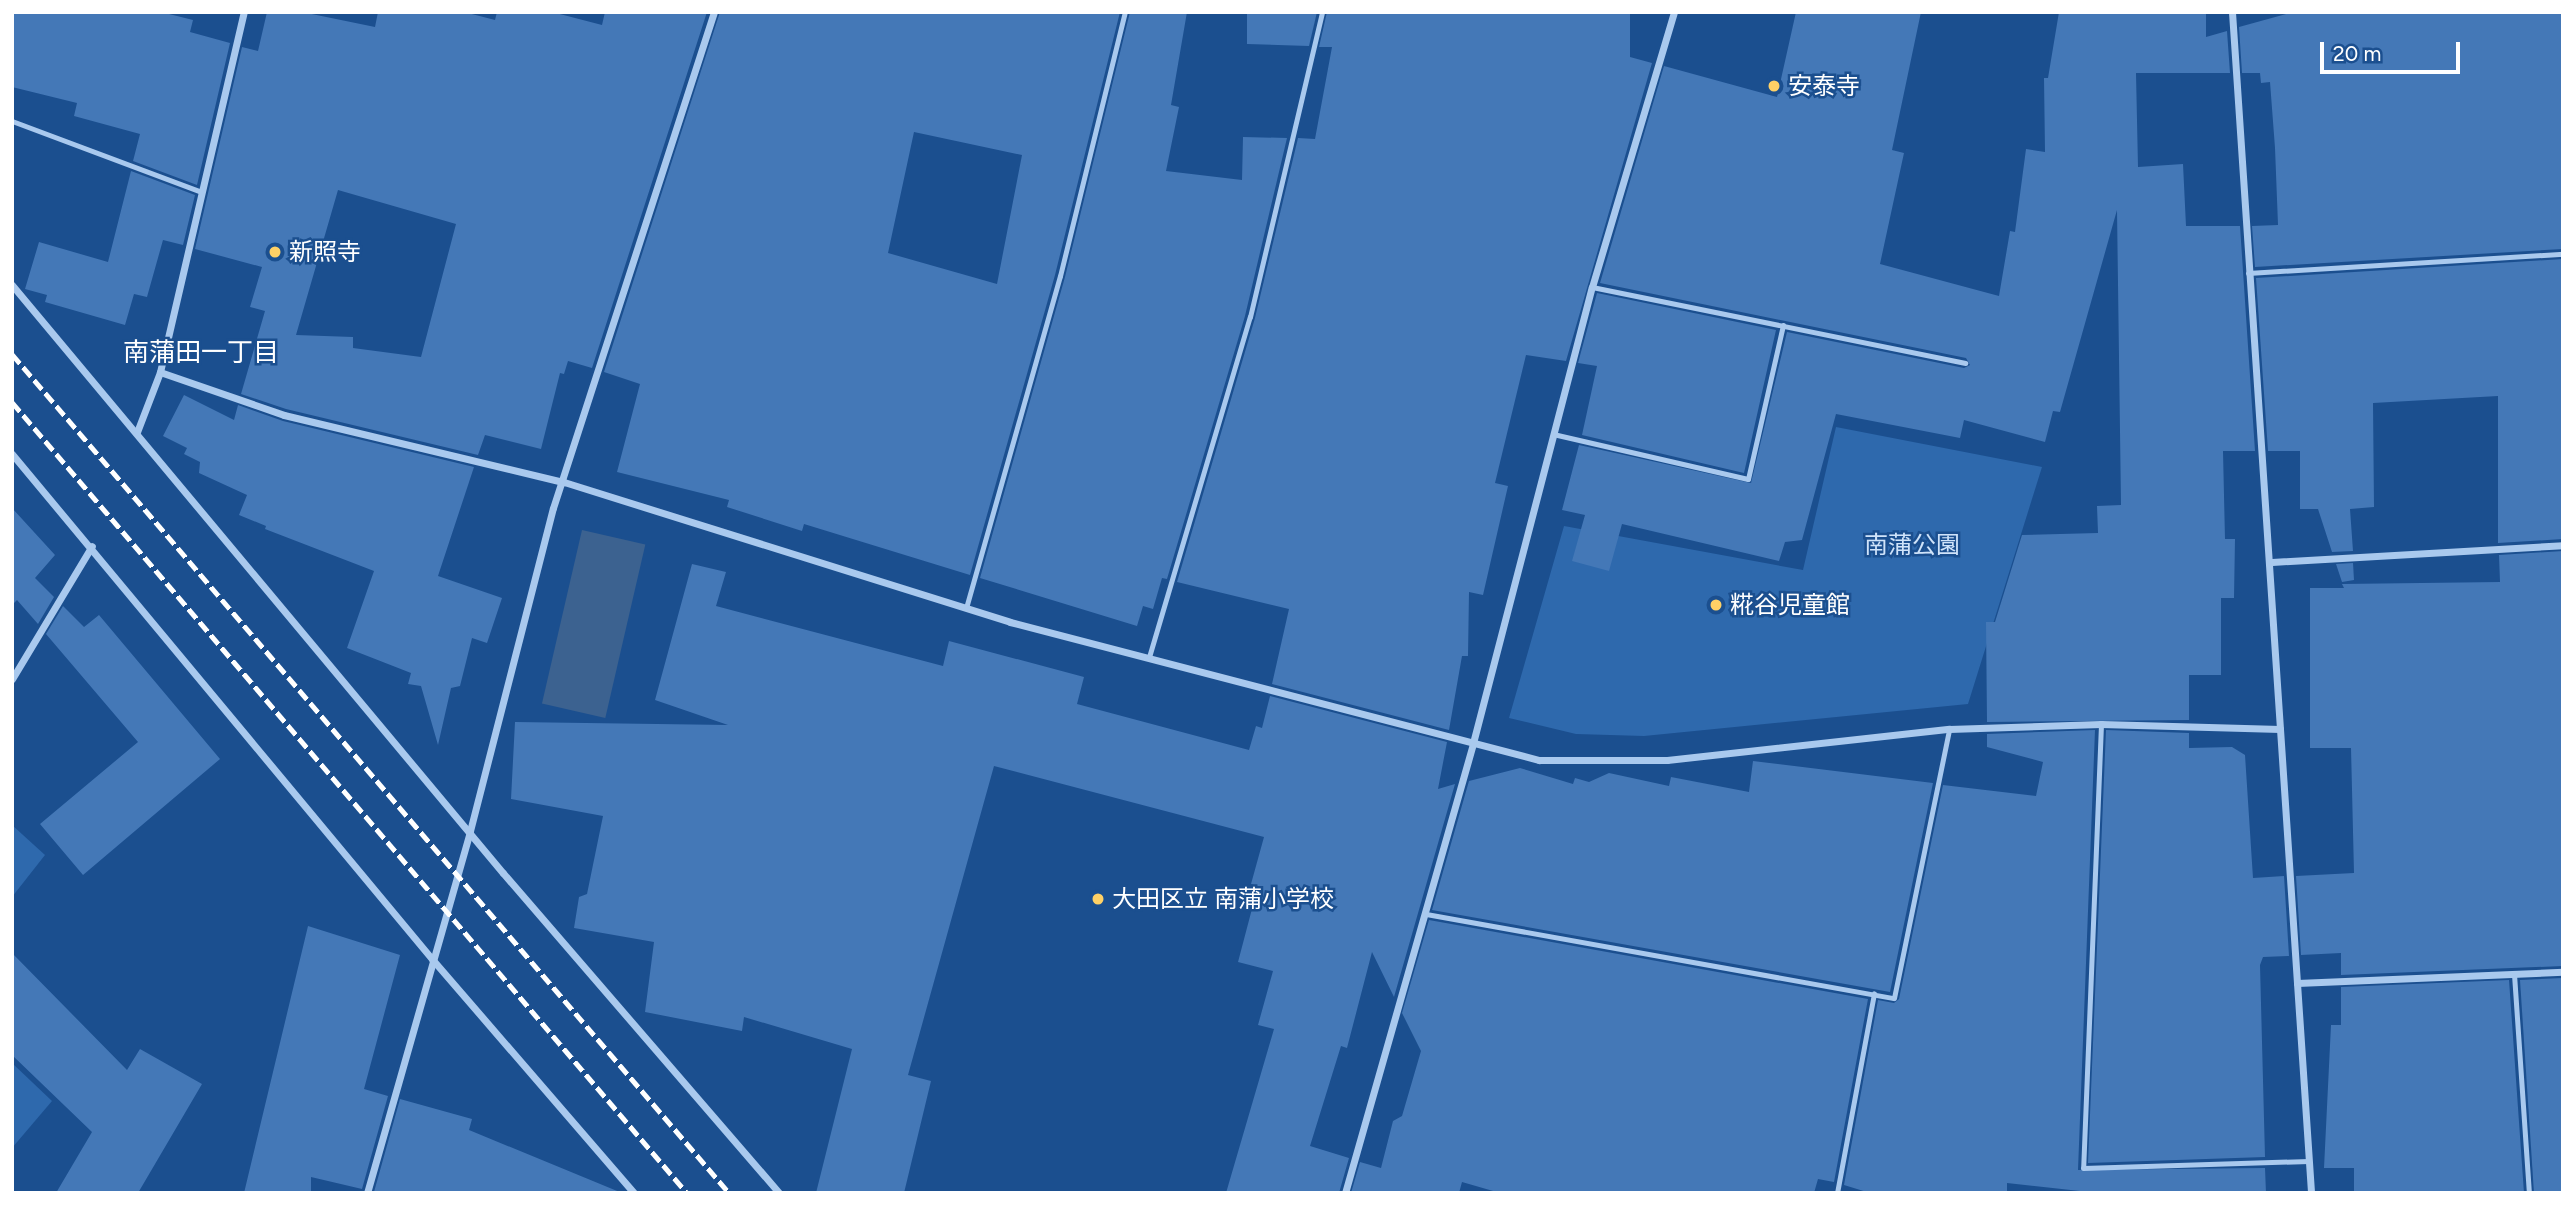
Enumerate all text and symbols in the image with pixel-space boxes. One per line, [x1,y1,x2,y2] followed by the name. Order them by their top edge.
[2323,28,2463,72] scale bar
[2333,41,2381,66] text: 20 m
[1788,72,1860,100] place label: 安泰寺
[1766,78,1782,94] marker: 安泰寺
[289,238,361,266] place label: 新照寺
[267,244,283,260] marker: 新照寺
[123,337,279,369] district label: 南蒲田一丁目
[1864,531,1960,559] park label: 南蒲公園
[1730,591,1850,619] place label: 糀谷児童館
[1708,597,1724,613] marker: 糀谷児童館
[1112,885,1334,913] place label: 大田区立 南蒲小学校
[1090,891,1106,907] marker: 大田区立 南蒲小学校

